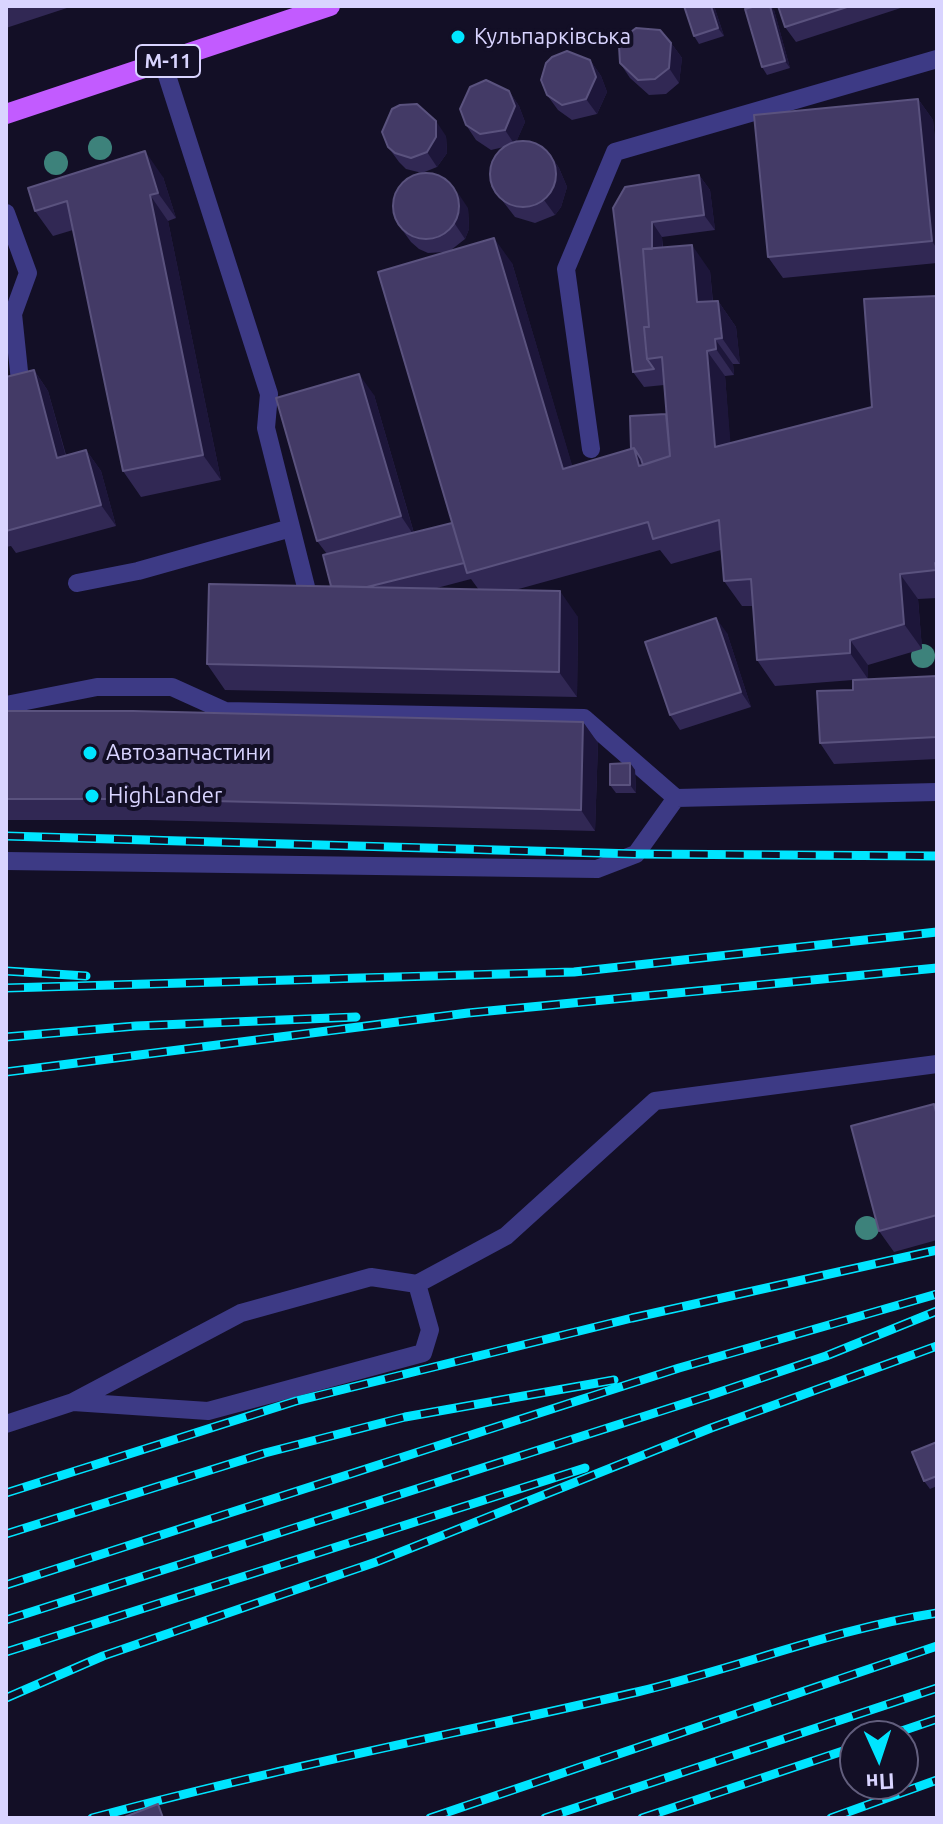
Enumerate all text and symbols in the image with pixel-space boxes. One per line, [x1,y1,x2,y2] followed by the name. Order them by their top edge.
[474,24,631,50] place label: Кульпарківська
[449,28,467,46] marker: Кульпарківська
[136,45,200,77] road number: М-11
[106,740,271,766] place label: Автозапчастини
[81,744,99,762] marker: Автозапчастини
[108,783,222,809] place label: HighLander
[83,787,101,805] marker: HighLander
[839,1720,919,1800] north arrow
[865,1769,895,1796] text: Пн

